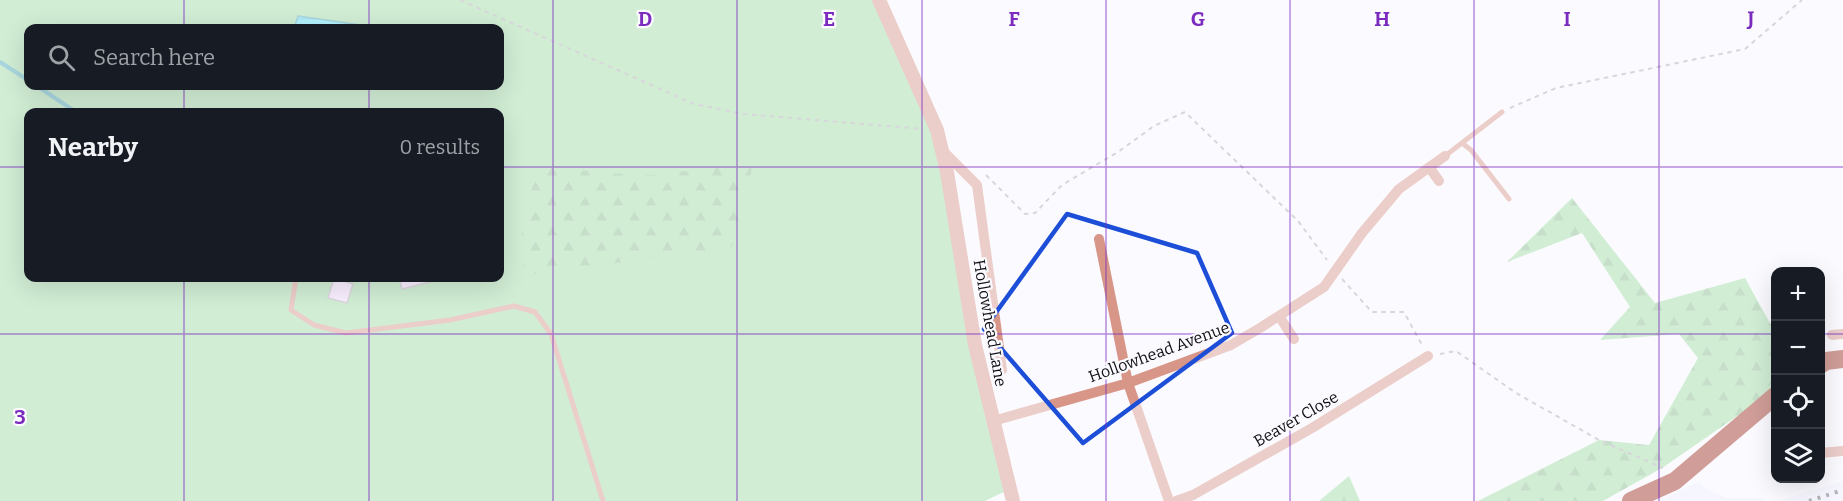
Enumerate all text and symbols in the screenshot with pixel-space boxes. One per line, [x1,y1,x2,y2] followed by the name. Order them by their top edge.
[638,7,652,31] text: D
[823,7,835,31] text: E
[1008,7,1020,31] text: F
[1191,7,1205,31] text: G
[1374,7,1390,31] text: H
[1563,7,1571,31] text: I
[1747,7,1755,31] text: J
[24,24,504,90] search box
[45,41,78,74] icon: search
[93,44,215,71] text: Search here
[48,132,138,163] text: Nearby
[400,135,480,159] text: 0 results
[969,258,1011,388] street label: Hollowhead Lane
[1771,267,1825,483] map controls
[1771,267,1825,321] button: +
[1086,318,1232,386] street label: Hollowhead Avenue
[1771,321,1825,375] button: −
[1771,375,1825,429] button: locate
[1250,387,1342,451] street label: Beaver Close
[14,405,26,429] text: 3
[1771,429,1825,483] button: layers

